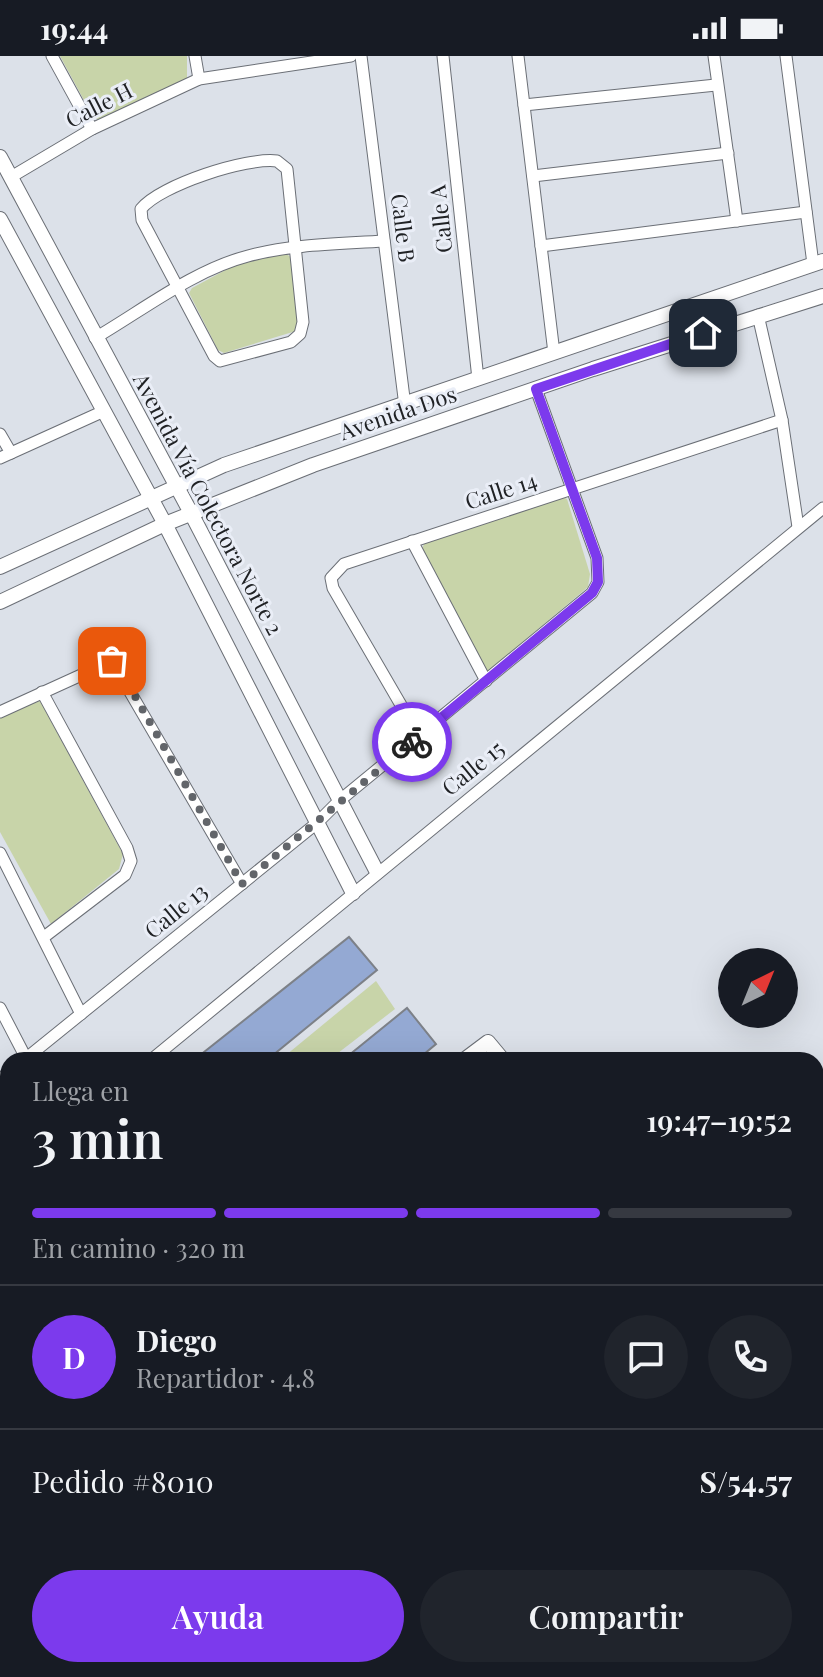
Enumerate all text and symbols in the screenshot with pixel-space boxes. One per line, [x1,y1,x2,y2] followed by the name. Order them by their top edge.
[40,8,108,48] text: 19:44
[60,74,137,134] street label: Calle H
[422,183,458,255] street label: Calle A
[385,192,423,264] street label: Calle B
[669,299,737,367] pin
[681,311,725,355] icon: home
[127,367,291,640] street label: Avenida Vía Colectora Norte 2
[334,378,460,446] street label: Avenida Dos
[461,464,541,516] street label: Calle 14
[78,627,146,695] pin
[90,639,134,683] icon: bag
[372,702,452,782] courier
[390,720,434,764] icon: bike
[435,733,510,802] street label: Calle 15
[138,876,213,945] street label: Calle 13
[718,948,798,1028] north arrow
[718,948,798,1028] map controls
[32,1073,129,1108] text: Llega en
[646,1100,792,1140] text: 19:47–19:52
[32,1103,163,1172] text: 3 min
[32,1230,245,1265] text: En camino · 320 m
[604,1315,688,1399] button: chat
[708,1315,792,1399] button: phone
[136,1320,217,1360] text: Diego
[62,1337,86,1377] text: D
[136,1360,315,1395] text: Repartidor · 4.8
[32,1461,214,1501] text: Pedido #8010
[700,1461,792,1501] text: S/54.57
[32,1570,404,1662] button: Ayuda
[420,1570,792,1662] button: Compartir

